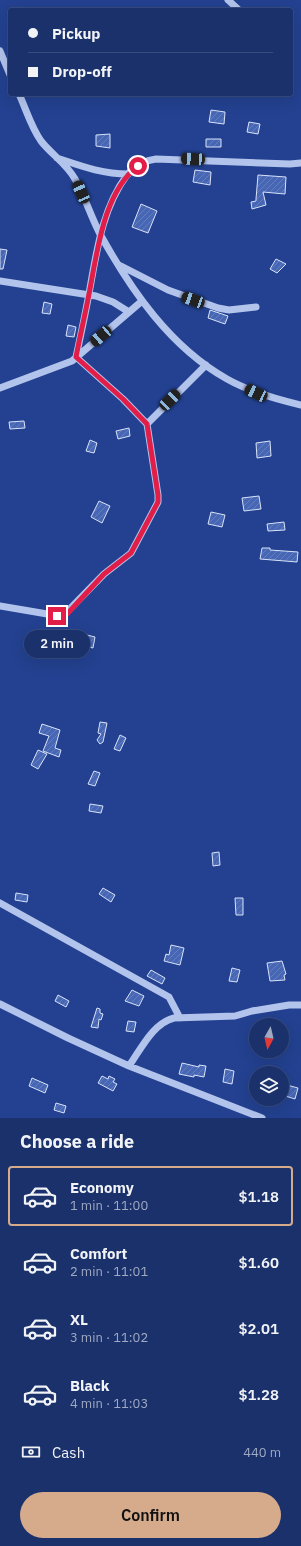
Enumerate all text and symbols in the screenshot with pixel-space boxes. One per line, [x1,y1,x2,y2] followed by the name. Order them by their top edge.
[52,24,100,43] text: Pickup
[52,62,112,81] text: Drop-off
[181,152,205,166] car
[129,157,147,175] route start
[71,179,91,205] car
[180,290,206,310] car
[88,324,114,348] car
[243,382,269,404] car
[157,387,183,413] car
[48,607,66,625] route end
[24,630,90,658] callout: 2 min
[40,635,74,652] text: 2 min
[249,1018,289,1058] north arrow
[249,1018,289,1106] map controls
[249,1066,289,1106] button: layers
[20,1130,134,1153] text: Choose a ride
[22,1178,58,1214] icon: car
[70,1178,134,1197] text: Economy
[239,1187,279,1206] text: $1.18
[70,1197,148,1214] text: 1 min · 11:00
[22,1244,58,1280] icon: car
[70,1244,127,1263] text: Comfort
[239,1253,279,1272] text: $1.60
[70,1263,148,1280] text: 2 min · 11:01
[22,1310,58,1346] icon: car
[70,1310,88,1329] text: XL
[239,1319,279,1338] text: $2.01
[70,1329,148,1346] text: 3 min · 11:02
[22,1376,58,1412] icon: car
[70,1376,110,1395] text: Black
[239,1385,279,1404] text: $1.28
[70,1395,148,1412] text: 4 min · 11:03
[20,1441,42,1463] icon: cash
[52,1443,85,1462] text: Cash
[243,1444,281,1461] text: 440 m
[20,1492,281,1538] button: Confirm

